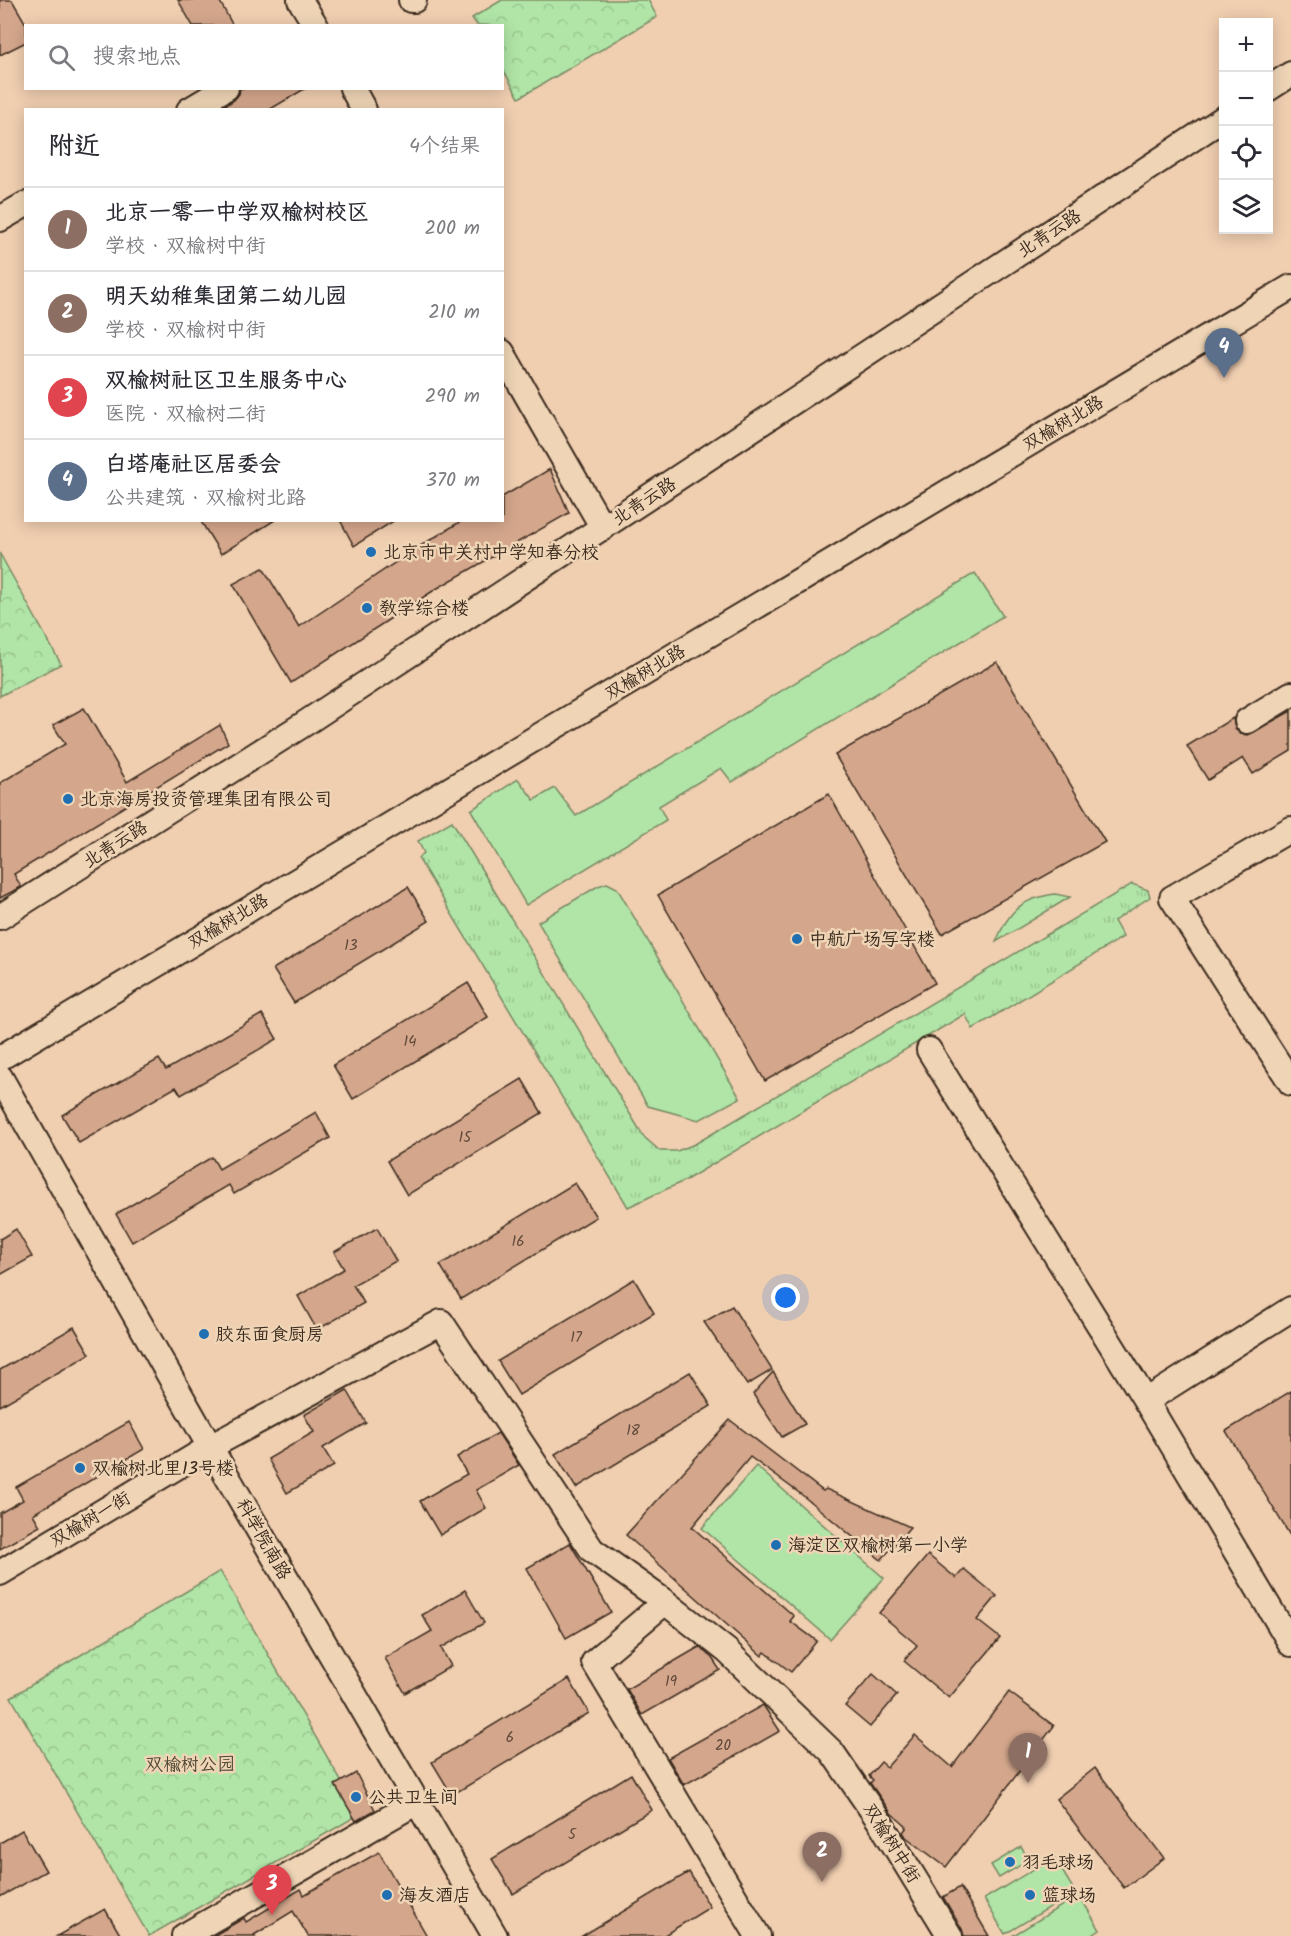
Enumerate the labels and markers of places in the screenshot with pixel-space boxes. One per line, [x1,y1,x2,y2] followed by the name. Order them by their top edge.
[1204,328,1244,378] pin: 4
[383,539,599,568] place label: 北京市中关村中学知春分校
[364,545,378,559] marker: 北京市中关村中学知春分校
[379,595,469,624] place label: 教学综合楼
[360,601,374,615] marker: 教学综合楼
[80,786,332,815] place label: 北京海房投资管理集团有限公司
[61,792,75,806] marker: 北京海房投资管理集团有限公司
[809,926,935,955] place label: 中航广场写字楼
[790,932,804,946] marker: 中航广场写字楼
[216,1321,324,1350] place label: 胶东面食厨房
[197,1327,211,1341] marker: 胶东面食厨房
[92,1455,234,1484] place label: 双榆树北里13号楼
[73,1461,87,1475] marker: 双榆树北里13号楼
[788,1532,968,1561] place label: 海淀区双榆树第一小学
[769,1538,783,1552] marker: 海淀区双榆树第一小学
[1008,1734,1048,1783] pin: 1
[368,1784,458,1813] place label: 公共卫生间
[349,1790,363,1804] marker: 公共卫生间
[802,1832,842,1882] pin: 2
[1022,1849,1094,1878] place label: 羽毛球场
[1003,1855,1017,1869] marker: 羽毛球场
[252,1866,292,1915] pin: 3
[399,1882,471,1911] place label: 海友酒店
[1042,1882,1096,1911] place label: 篮球场
[380,1888,394,1902] marker: 海友酒店
[1023,1888,1037,1902] marker: 篮球场

